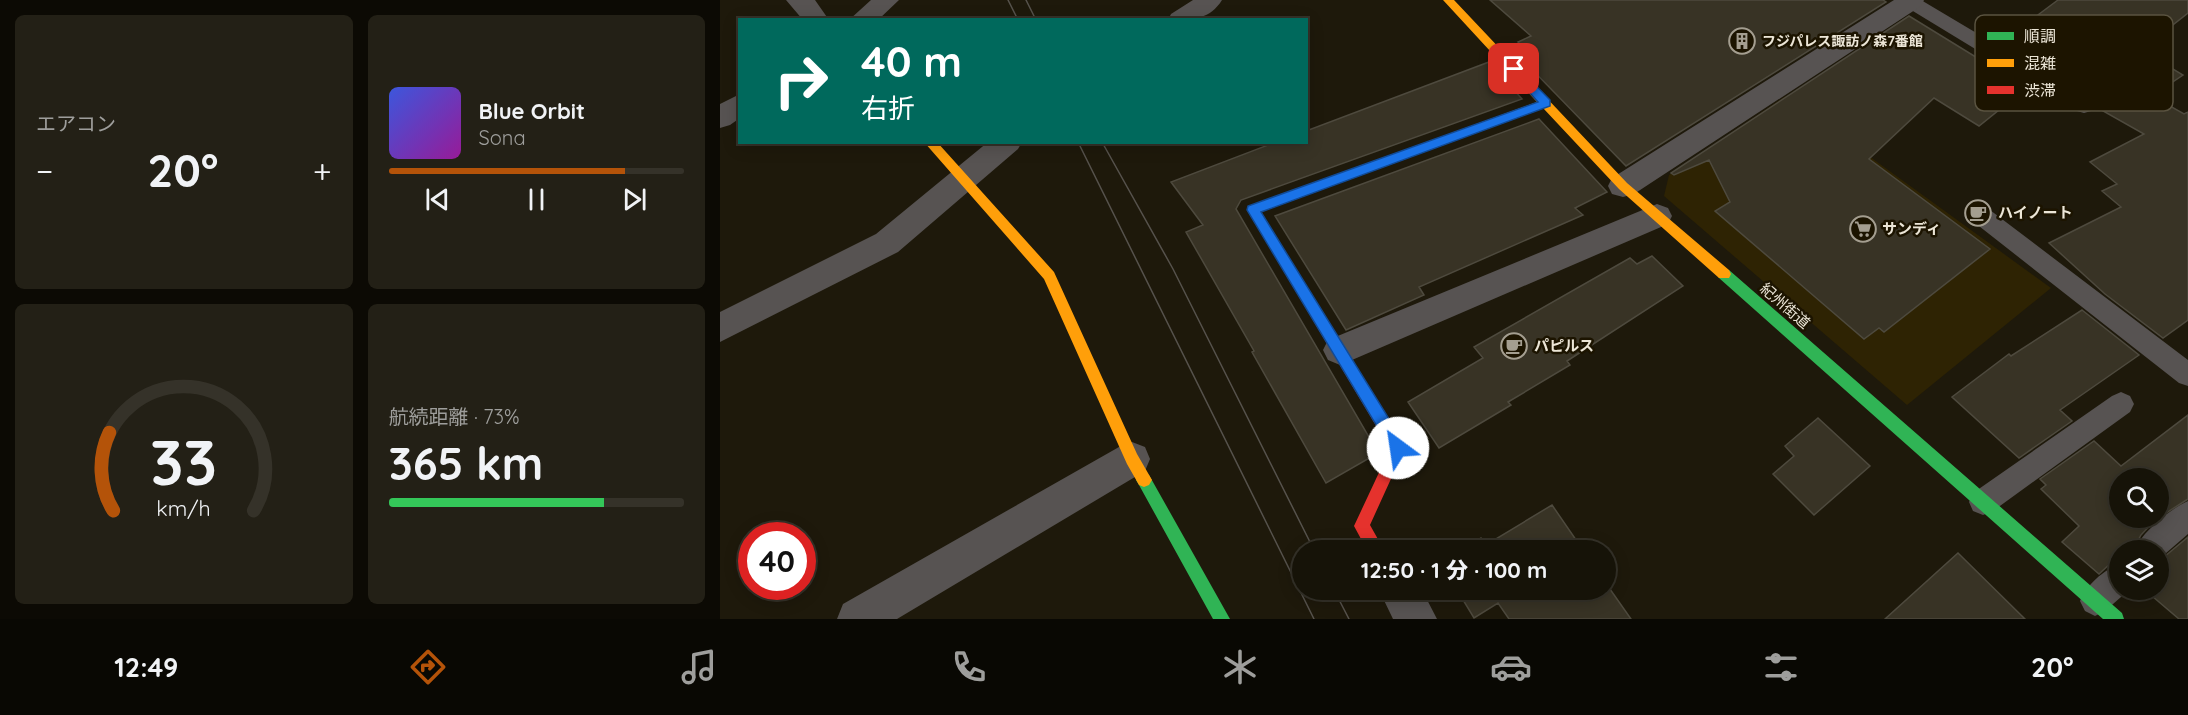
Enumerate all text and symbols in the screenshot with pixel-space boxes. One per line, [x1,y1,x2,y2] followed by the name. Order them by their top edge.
[1975,15,2173,111] legend
[1727,26,1757,56] building icon: フジパレス諏訪ノ森7番館
[2024,26,2056,46] text: 順調
[1762,32,1923,50] place label: フジパレス諏訪ノ森7番館
[861,35,962,88] text: 40 m
[762,42,840,120] icon: right
[1488,43,1539,94] pin
[1497,52,1530,85] icon: arrive
[2024,53,2056,73] text: 混雑
[2024,80,2056,100] text: 渋滞
[861,91,915,125] text: 右折
[479,97,585,125] text: Blue Orbit
[36,111,116,136] text: エアコン
[479,125,526,150] text: Sona
[148,142,218,198] text: 20°
[36,150,53,191] text: −
[313,150,331,191] text: +
[421,183,454,216] icon: previous
[520,183,553,216] icon: pause
[618,183,651,216] icon: next
[1963,198,1993,228] cafe icon: ハイノート
[1998,203,2073,222] place label: ハイノート
[1848,214,1878,244] supermarket icon: サンディ
[1882,219,1941,238] place label: サンディ
[1756,279,1814,332] street label: 紀州街道
[1499,331,1529,361] cafe icon: パピルス
[1534,336,1594,355] place label: パピルス
[389,404,520,429] text: 航続距離 · 73%
[1366,416,1430,480] position arrow
[150,423,217,501] text: 33
[389,435,543,491] text: 365 km
[2109,468,2169,600] map controls
[2109,468,2169,528] button: search
[157,495,211,521] text: km/h
[738,522,816,600] speed limit sign: 40
[2109,540,2169,600] button: layers
[1361,556,1547,584] text: 12:50 · 1 分 · 100 m
[407,646,449,688] icon: directions
[678,646,720,688] icon: music
[948,646,990,688] icon: phone
[1219,646,1261,688] icon: climate
[1490,646,1532,688] icon: car
[1760,646,1802,688] icon: filters
[114,650,178,684] text: 12:49
[2031,650,2074,684] text: 20°

